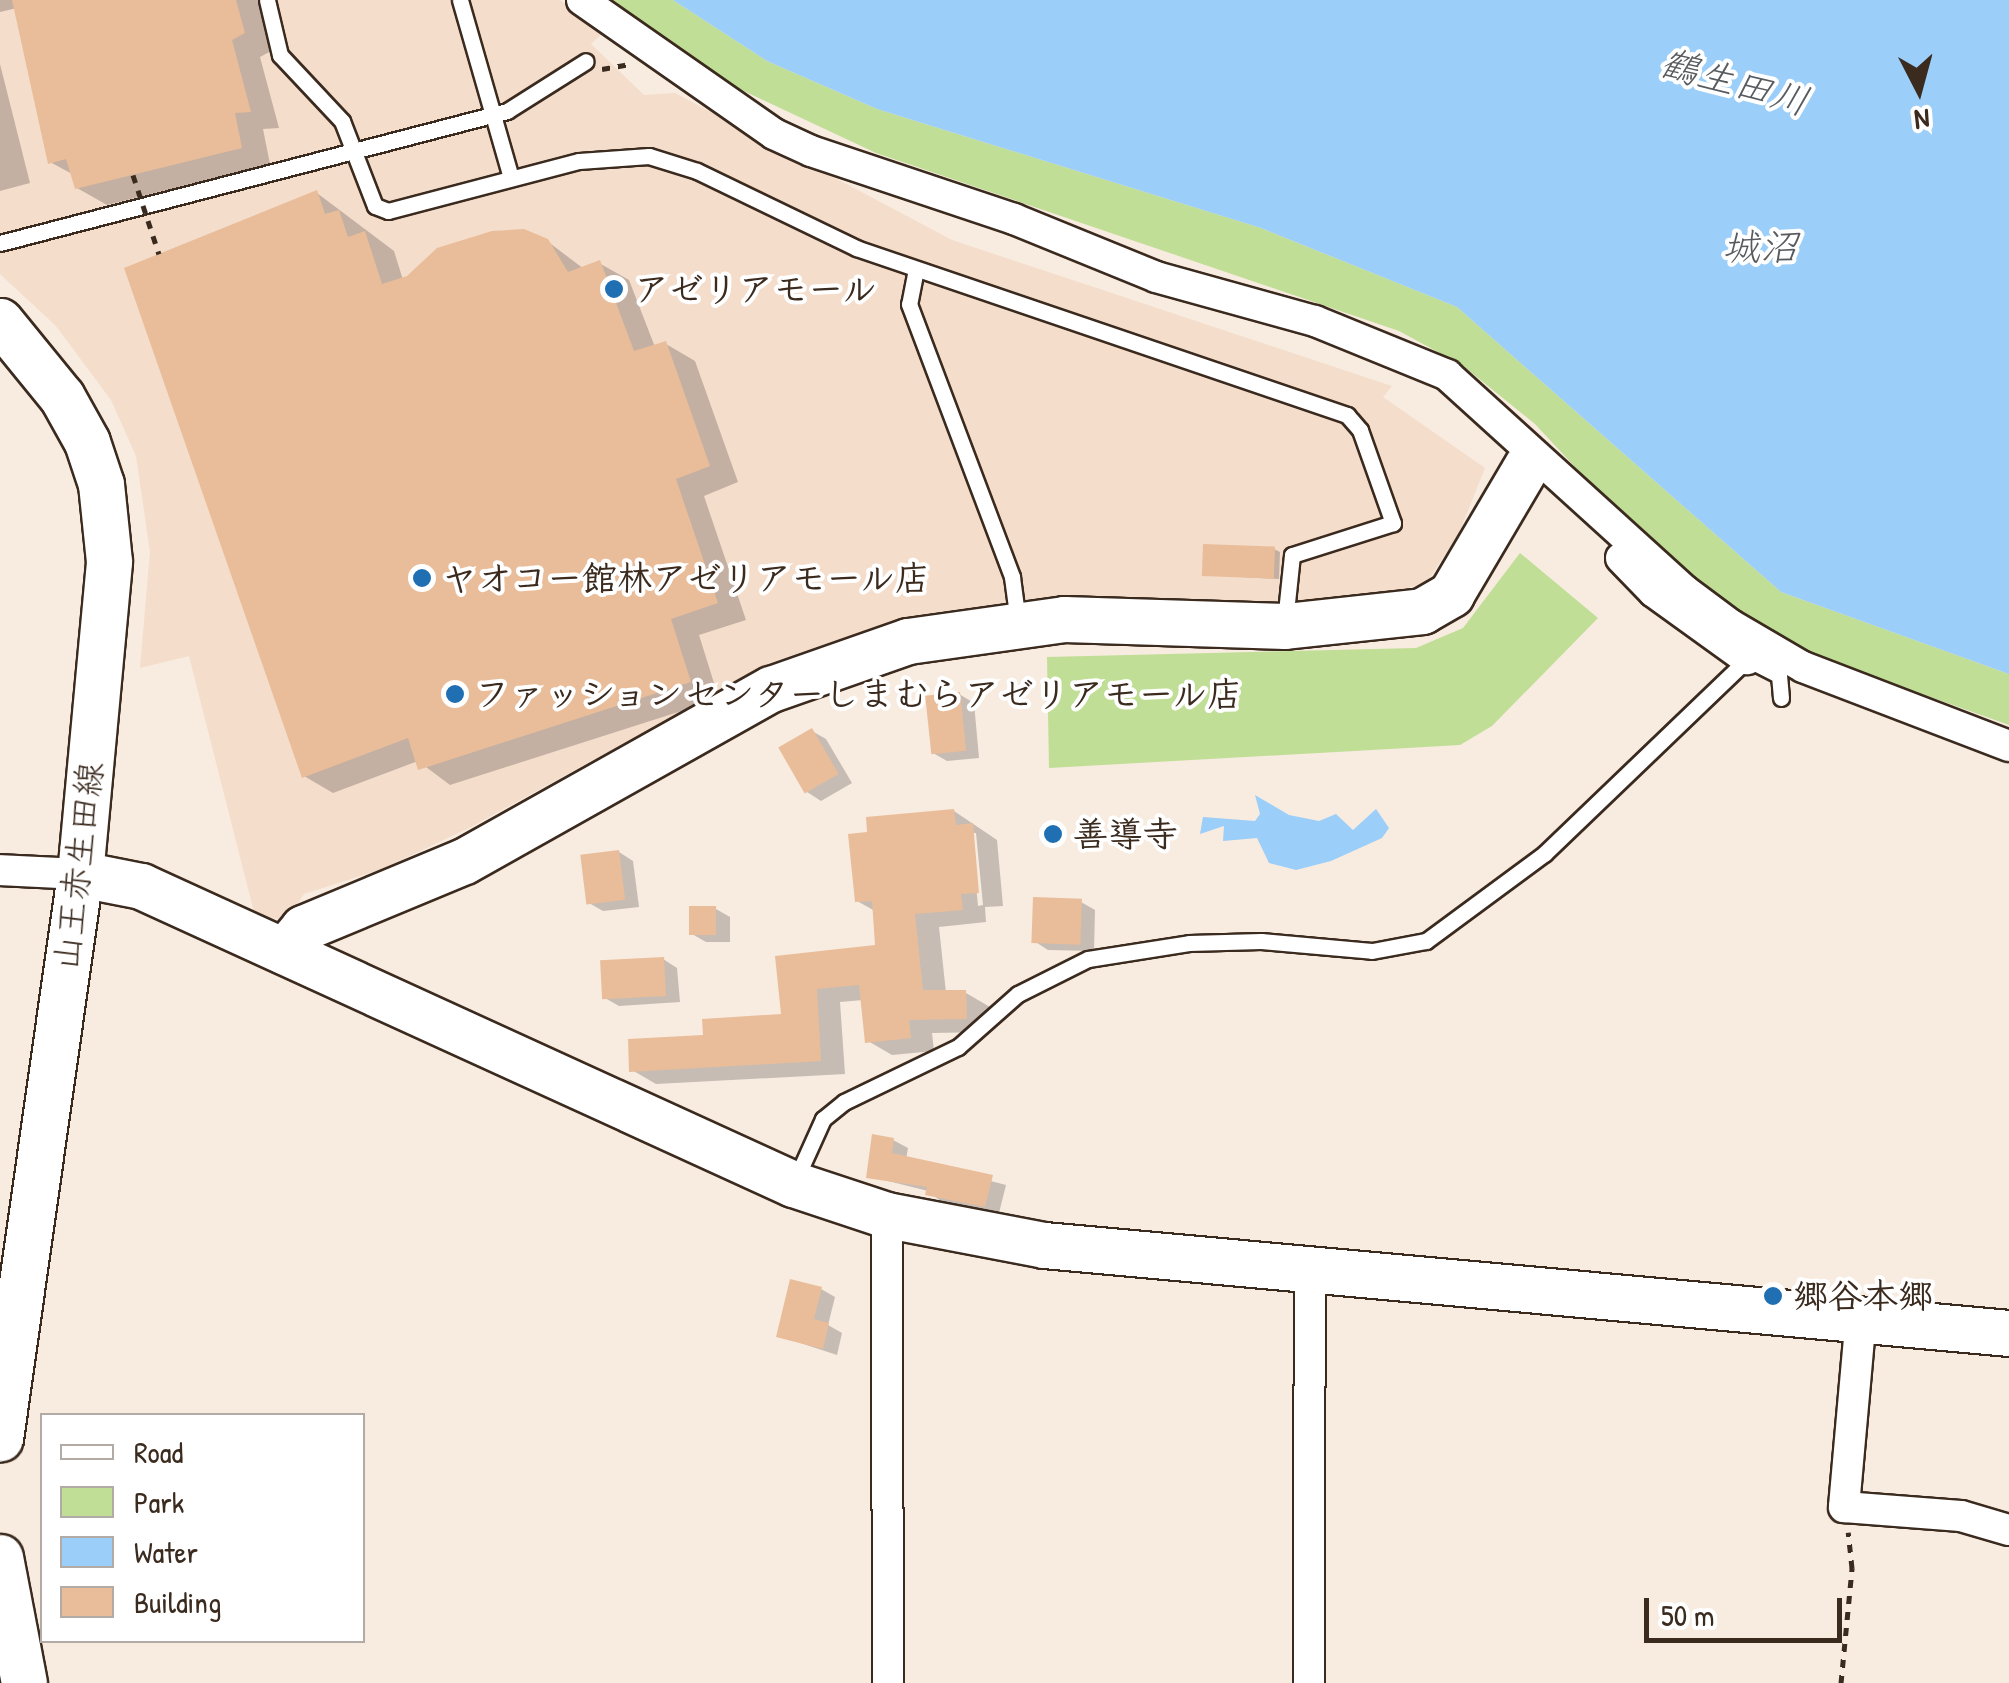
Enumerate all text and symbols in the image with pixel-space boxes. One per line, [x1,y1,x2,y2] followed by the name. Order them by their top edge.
[1656,39,1814,125] water label: 鶴生田川
[1869,40,1969,140] north arrow
[1913,100,1932,140] text: N
[1722,224,1798,270] water label: 城沼
[634,268,879,310] place label: アゼリアモール
[603,278,625,300] marker: アゼリアモール
[442,557,932,599] place label: ヤオコー館林アゼリアモール店
[411,567,433,589] marker: ヤオコー館林アゼリアモール店
[475,673,1245,715] place label: ファッションセンターしまむらアゼリアモール店
[444,683,466,705] marker: ファッションセンターしまむらアゼリアモール店
[44,759,112,973] street label: 山王赤生田線
[1073,813,1178,855] place label: 善導寺
[1042,823,1064,845] marker: 善導寺
[1793,1275,1933,1317] place label: 郷谷本郷
[1762,1285,1784,1307] marker: 郷谷本郷
[40,1413,365,1643] legend
[134,1432,183,1472] text: Road
[134,1482,184,1522] text: Park
[134,1532,198,1572] text: Water
[1649,1578,1846,1640] scale bar
[134,1582,221,1622] text: Building
[1661,1595,1714,1635] text: 50 m

